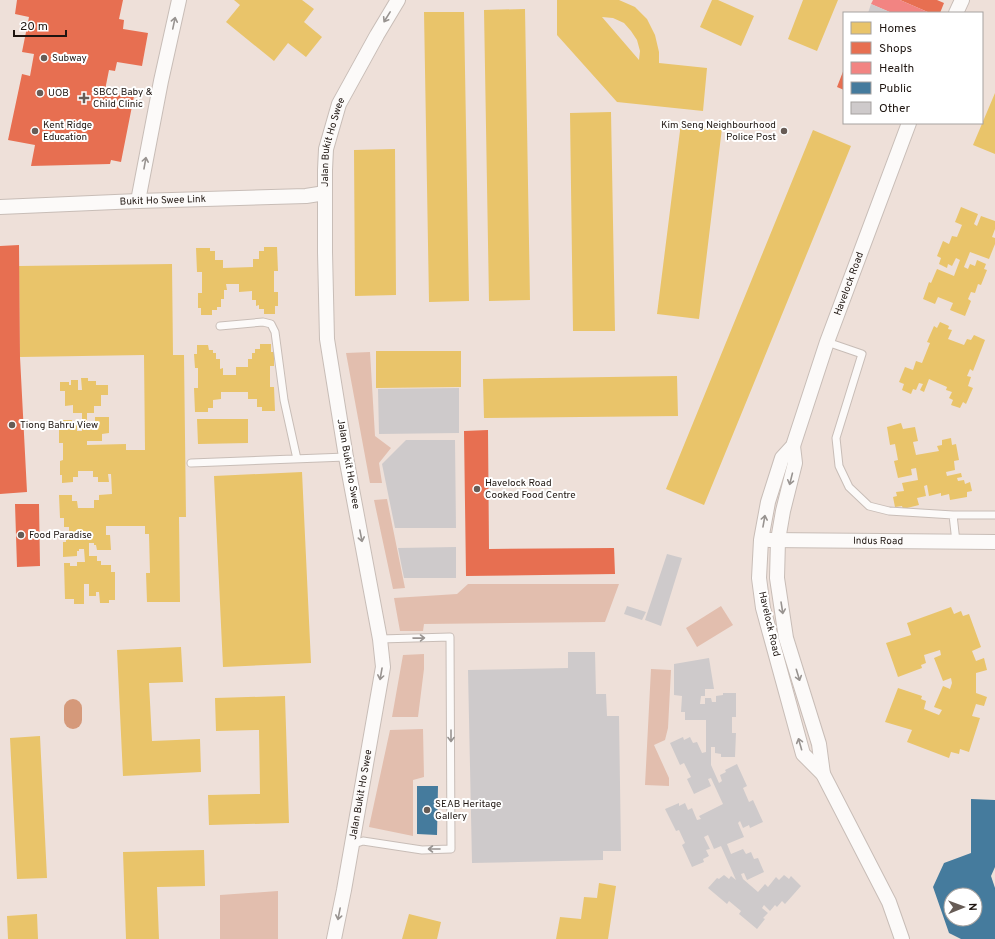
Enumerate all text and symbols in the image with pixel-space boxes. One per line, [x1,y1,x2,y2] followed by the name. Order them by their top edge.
[383,11,391,23] one-way arrow
[14,12,66,38] scale bar
[843,12,983,124] legend
[170,17,178,30] one-way arrow
[20,19,48,35] text: 20 m
[879,21,916,37] text: Homes
[879,41,912,57] text: Shops
[52,52,87,65] place label: Subway
[39,53,49,63] marker: Subway
[879,61,914,77] text: Health
[879,81,912,97] text: Public
[93,86,153,111] place label: SBCC Baby & Child Clinic
[48,87,69,100] place label: UOB
[35,88,45,98] marker: UOB
[78,92,90,104] marker: SBCC Baby & Child Clinic
[319,95,348,187] street label: Jalan Bukit Ho Swee
[879,101,911,117] text: Other
[43,119,92,144] place label: Kent Ridge Education
[661,119,776,144] place label: Kim Seng Neighbourhood Police Post
[30,126,40,136] marker: Kent Ridge Education
[779,126,789,136] marker: Kim Seng Neighbourhood Police Post
[142,157,150,170] one-way arrow
[119,192,206,208] street label: Bukit Ho Swee Link
[831,250,867,317] street label: Havelock Road
[334,418,362,510] street label: Jalan Bukit Ho Swee
[20,419,98,432] place label: Tiong Bahru View
[7,420,17,430] marker: Tiong Bahru View
[786,472,794,485] one-way arrow
[485,477,576,502] place label: Havelock Road Cooked Food Centre
[472,484,482,494] marker: Havelock Road Cooked Food Centre
[761,515,769,528] one-way arrow
[29,529,92,542] place label: Food Paradise
[358,529,366,542] one-way arrow
[16,530,26,540] marker: Food Paradise
[853,534,903,548] street label: Indus Road
[755,590,783,658] street label: Havelock Road
[778,601,786,614] one-way arrow
[412,634,425,642] one-way arrow
[377,667,385,680] one-way arrow
[795,668,802,681] one-way arrow
[447,729,455,742] one-way arrow
[796,738,803,751] one-way arrow
[346,748,375,841] street label: Jalan Bukit Ho Swee
[435,798,501,823] place label: SEAB Heritage Gallery
[422,805,432,815] marker: SEAB Heritage Gallery
[428,845,441,853] one-way arrow
[943,887,983,927] north arrow
[965,903,979,911] text: N
[335,907,343,920] one-way arrow

